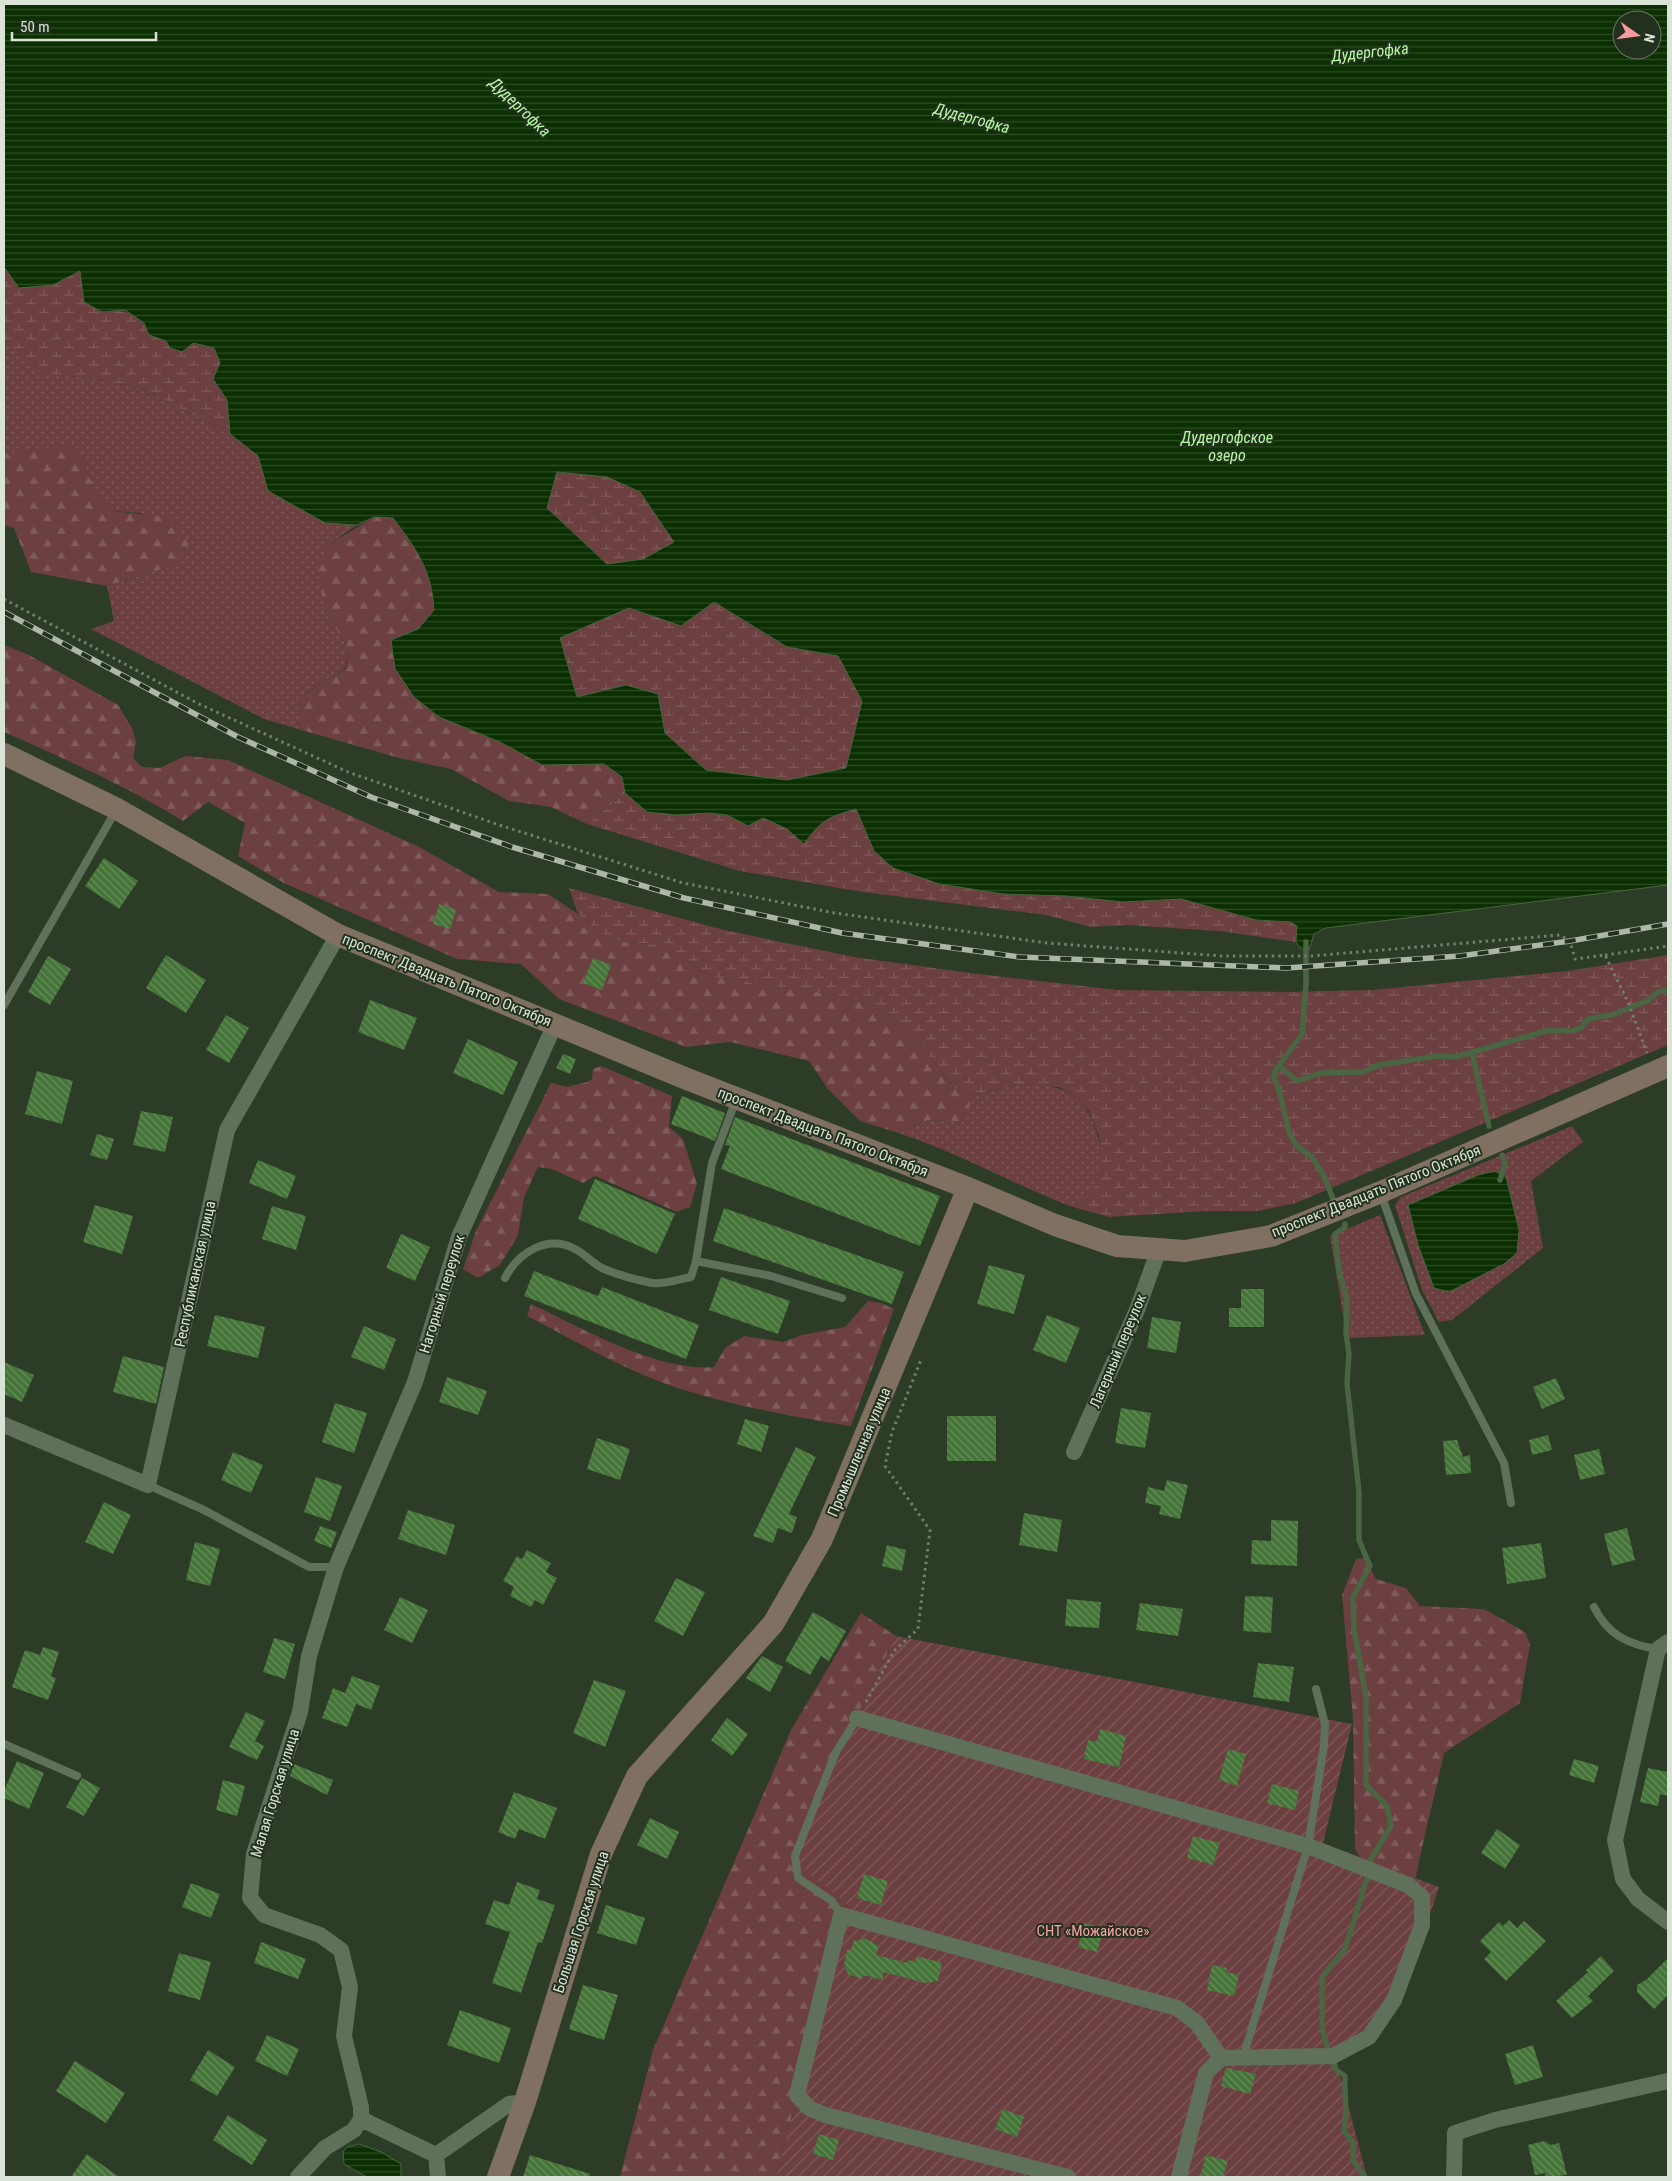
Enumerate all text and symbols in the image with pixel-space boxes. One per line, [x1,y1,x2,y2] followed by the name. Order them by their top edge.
[12,10,156,42] scale bar
[1612,10,1662,60] north arrow
[20,18,50,36] text: 50 m
[1641,32,1658,44] text: N
[1329,38,1410,66] water label: Дудергофка
[485,73,554,141] water label: Дудергофка
[931,99,1012,137] water label: Дудергофка
[1180,428,1273,465] water label: Дудергофское озеро
[340,930,554,1030] street label: проспект Двадцать Пятого Октября
[715,1083,931,1181] street label: проспект Двадцать Пятого Октября
[1269,1141,1483,1241] street label: проспект Двадцать Пятого Октября
[171,1199,219,1349] street label: Республиканская улица
[415,1233,469,1355] street label: Нагорный переулок
[1086,1291,1150,1411] street label: Лагерный переулок
[824,1385,894,1519] street label: Промышленная улица
[247,1727,303,1859] street label: Малая Горская улица
[550,1849,612,1995] street label: Большая Горская улица
[1036,1922,1150,1940] park label: СНТ «Можайское»

